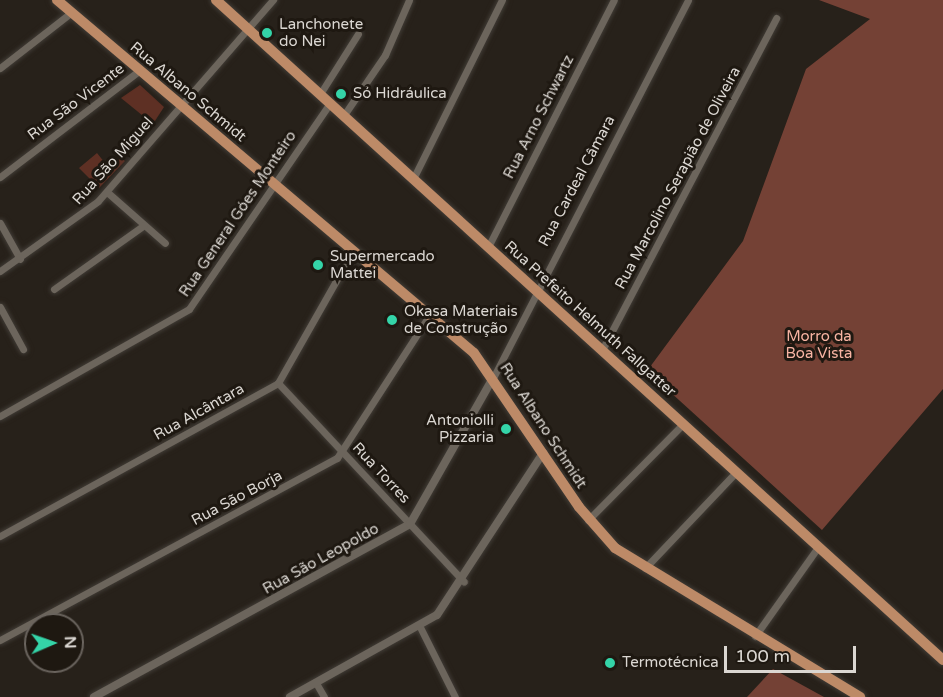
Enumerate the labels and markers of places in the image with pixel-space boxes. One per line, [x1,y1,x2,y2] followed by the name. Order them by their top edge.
[279,15,363,50] place label: Lanchonete do Nei
[260,26,274,40] marker: Lanchonete do Nei
[353,85,447,103] place label: Só Hidráulica
[334,87,348,101] marker: Só Hidráulica
[330,247,435,282] place label: Supermercado Mattei
[311,258,325,272] marker: Supermercado Mattei
[404,302,518,337] place label: Okasa Materiais de Construção
[385,313,399,327] marker: Okasa Materiais de Construção
[426,411,494,446] place label: Antoniolli Pizzaria
[499,422,513,436] marker: Antoniolli Pizzaria
[622,654,719,672] place label: Termotécnica
[603,656,617,670] marker: Termotécnica

